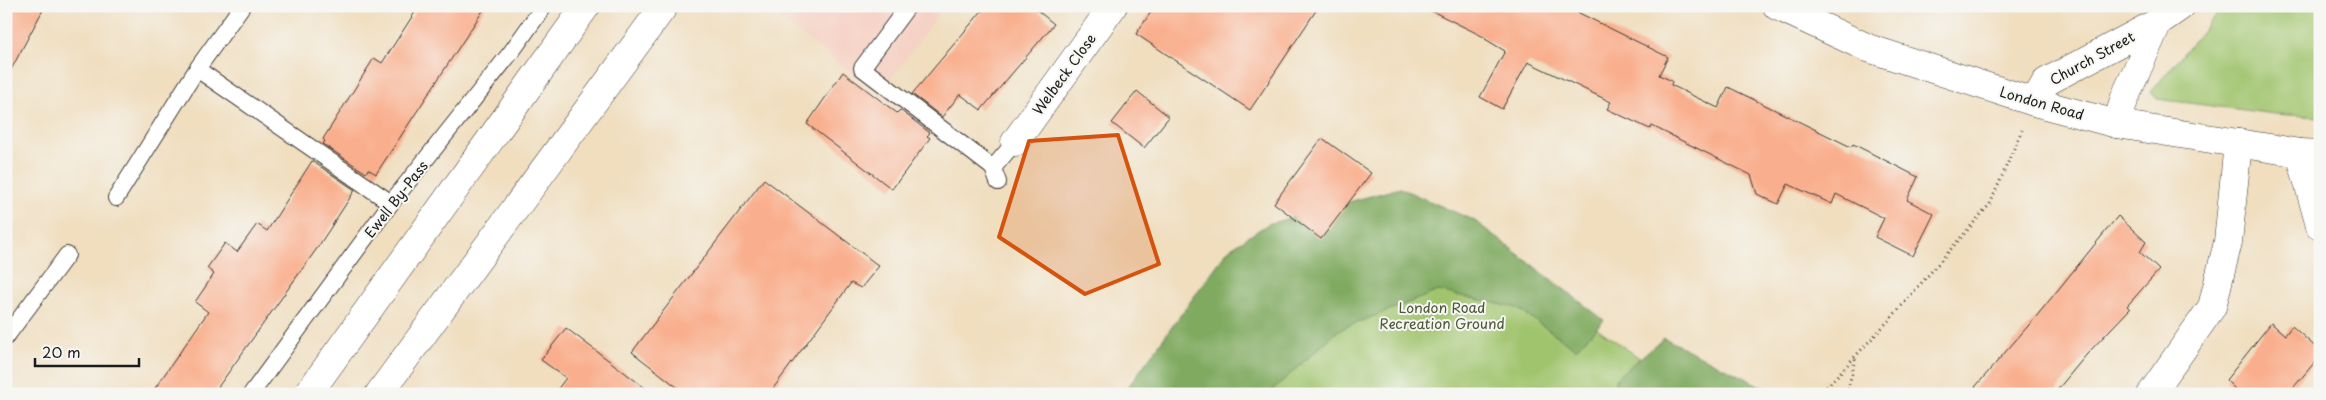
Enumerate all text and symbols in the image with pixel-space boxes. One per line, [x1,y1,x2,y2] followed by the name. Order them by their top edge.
[2046,26,2139,90] street label: Church Street
[1027,29,1101,119] street label: Welbeck Close
[1997,81,2087,125] street label: London Road
[359,156,433,242] street label: Ewell By-Pass
[1379,297,1505,334] park label: London Road Recreation Ground
[35,335,139,367] scale bar
[42,340,81,363] text: 20 m

